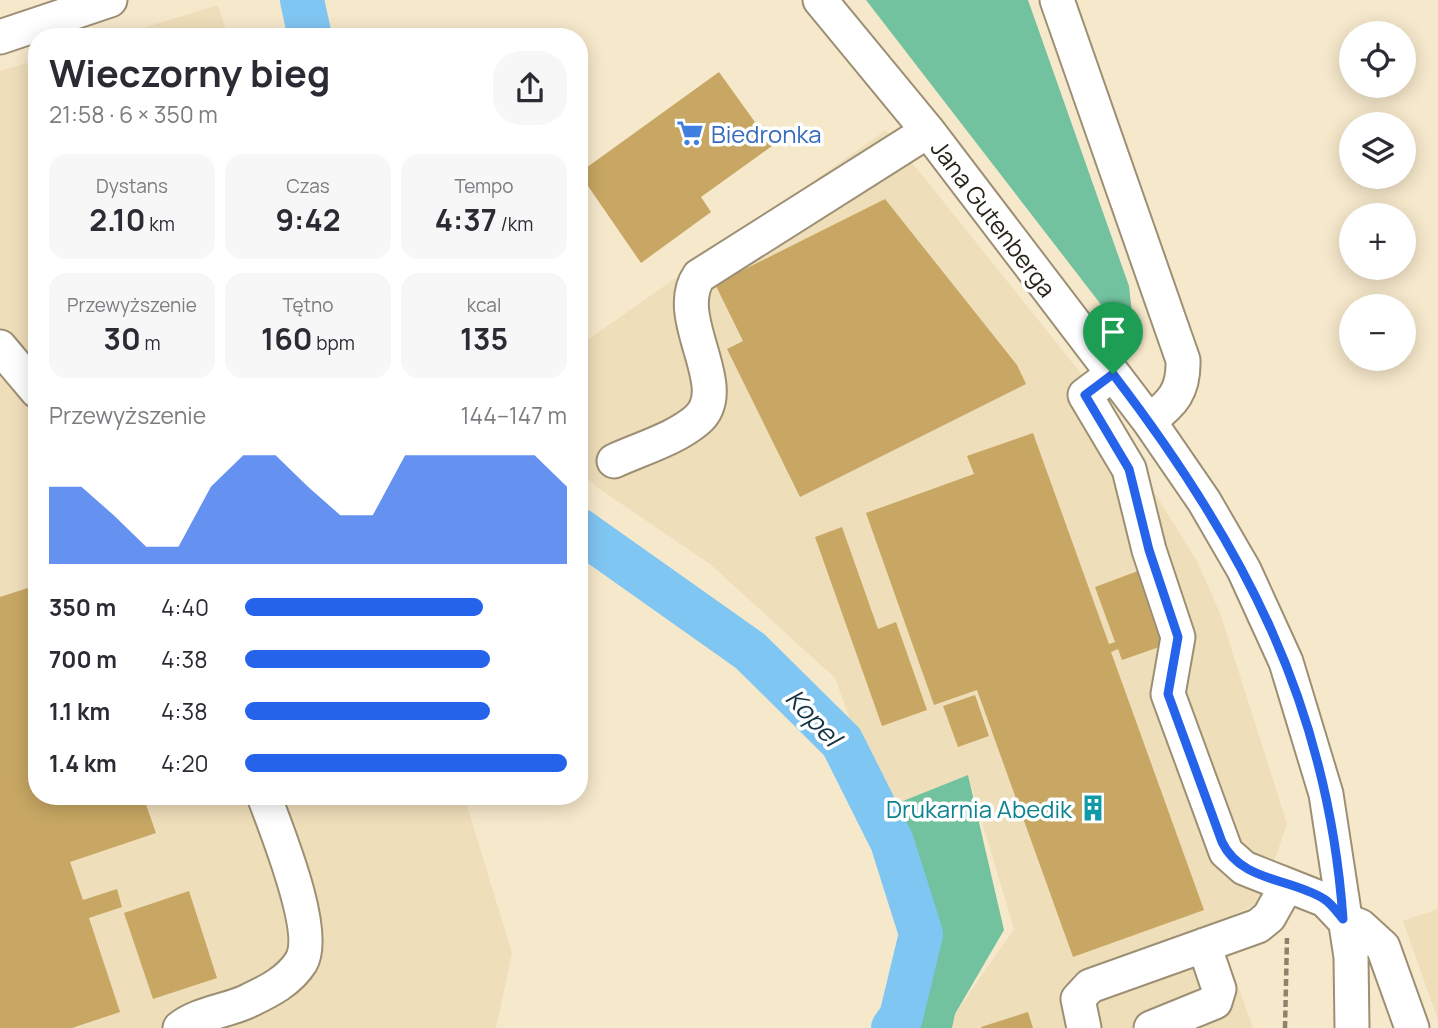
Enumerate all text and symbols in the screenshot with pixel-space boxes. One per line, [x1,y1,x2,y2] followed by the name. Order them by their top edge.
[1339,21,1416,371] map controls
[1339,21,1416,98] button: locate
[49,46,330,98] text: Wieczorny bieg
[493,51,567,125] button: share
[49,98,218,130] text: 21:58 · 6 × 350 m
[1339,112,1416,189] button: layers
[711,117,822,150] place label: Biedronka
[675,118,705,148] supermarket icon: Biedronka
[924,133,1064,303] street label: Jana Gutenberga
[96,173,168,199] text: Dystans
[286,173,330,199] text: Czas
[454,173,514,199] text: Tempo
[89,199,145,240] text: 2.10
[275,199,341,240] text: 9:42
[435,199,497,240] text: 4:37
[1339,203,1416,280] button: +
[145,211,175,237] text: km
[497,211,533,237] text: /km
[67,292,197,318] text: Przewyższenie
[282,292,334,318] text: Tętno
[467,292,501,318] text: kcal
[1339,294,1416,371] button: −
[1083,302,1143,374] pin
[1094,313,1132,351] icon: arrive
[103,318,141,359] text: 30
[261,318,313,359] text: 160
[460,318,508,359] text: 135
[141,330,161,356] text: m
[313,330,355,356] text: bpm
[49,399,206,431] text: Przewyższenie
[461,399,567,431] text: 144–147 m
[49,591,116,623] text: 350 m
[161,591,209,623] text: 4:40
[49,643,117,675] text: 700 m
[161,643,208,675] text: 4:38
[778,680,852,756] water label: Kopel
[49,695,110,727] text: 1.1 km
[161,695,208,727] text: 4:38
[49,747,117,779] text: 1.4 km
[161,747,209,779] text: 4:20
[886,792,1073,825] place label: Drukarnia Abedik
[1078,793,1108,823] building icon: Drukarnia Abedik

